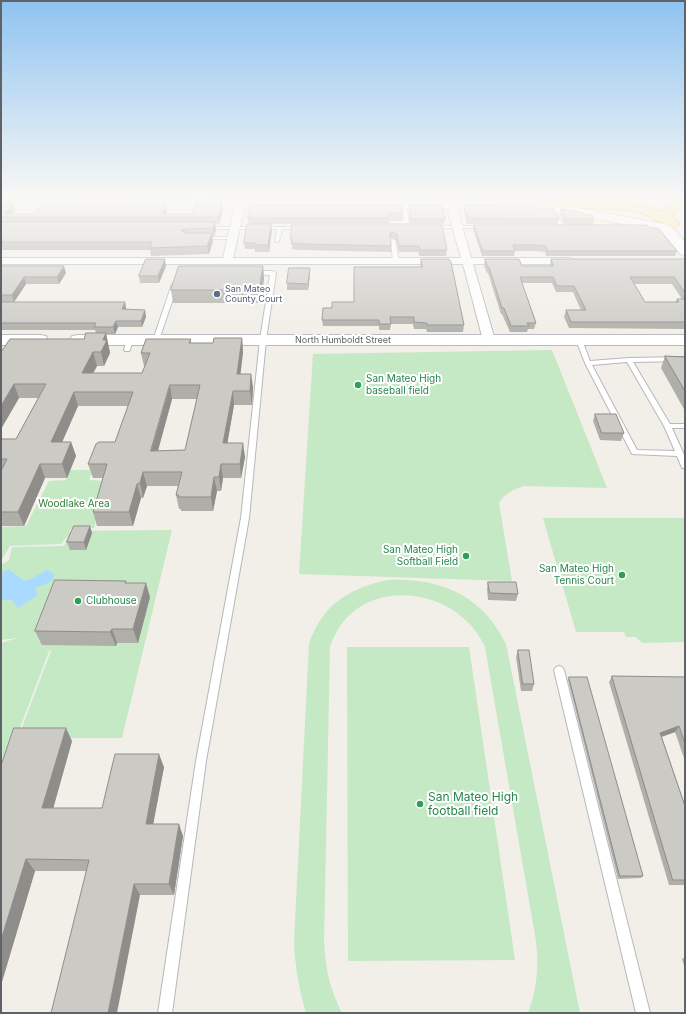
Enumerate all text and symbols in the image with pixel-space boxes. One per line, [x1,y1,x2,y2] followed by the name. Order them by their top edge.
[225,284,282,305] place label: San Mateo County Court
[212,289,222,299] marker: San Mateo County Court
[295,335,391,345] street label: North Humboldt Street
[366,373,441,396] place label: San Mateo High baseball field
[353,380,363,390] marker: San Mateo High baseball field
[38,498,110,510] park label: Woodlake Area
[383,544,458,568] place label: San Mateo High Softball Field
[461,551,471,561] marker: San Mateo High Softball Field
[539,563,614,586] place label: San Mateo High Tennis Court
[617,570,627,580] marker: San Mateo High Tennis Court
[86,595,137,607] place label: Clubhouse
[73,596,83,606] marker: Clubhouse
[428,790,518,818] place label: San Mateo High football field
[415,799,425,809] marker: San Mateo High football field

